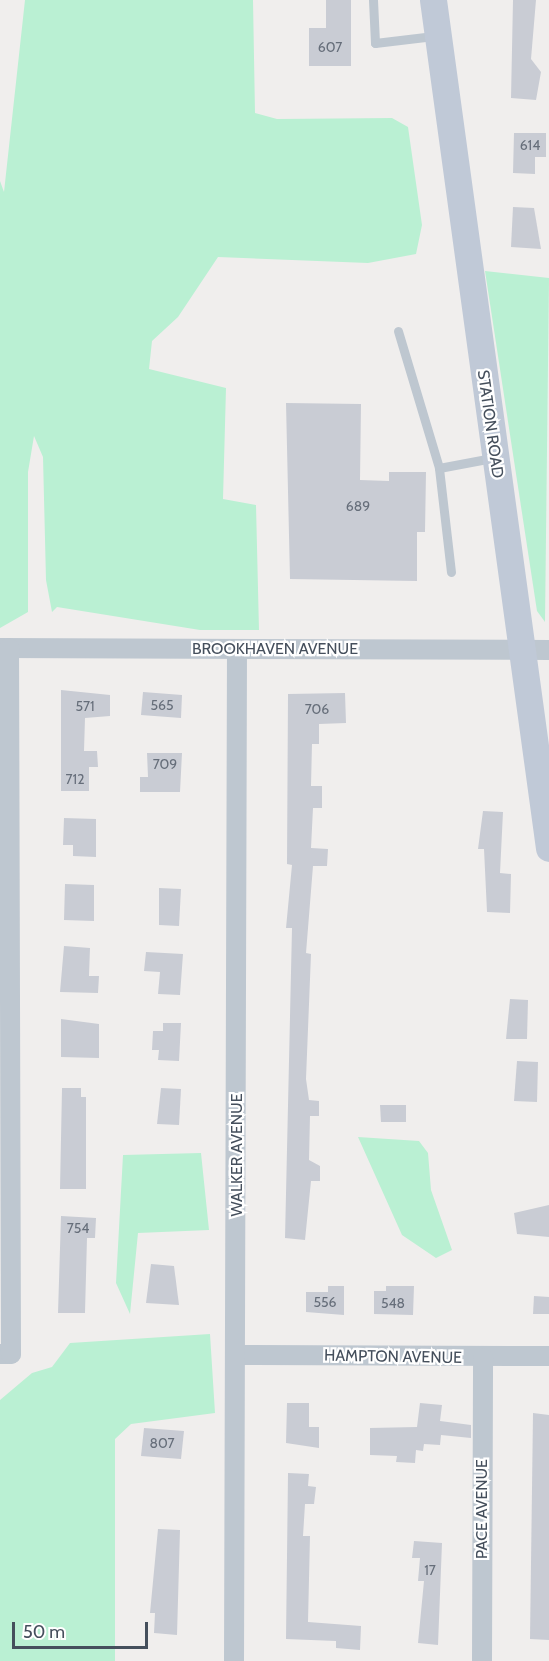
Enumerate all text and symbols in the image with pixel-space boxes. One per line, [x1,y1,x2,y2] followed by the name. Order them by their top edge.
[318,39,342,55] house number: 607
[520,137,540,153] house number: 614
[473,369,507,479] street label: STATION ROAD
[346,498,370,514] house number: 689
[192,639,358,659] street label: BROOKHAVEN AVENUE
[150,697,174,713] house number: 565
[75,698,95,714] house number: 571
[305,701,329,717] house number: 706
[153,756,177,772] house number: 709
[66,771,84,787] house number: 712
[227,1094,247,1216] street label: WALKER AVENUE
[67,1220,89,1236] house number: 754
[313,1294,337,1310] house number: 556
[381,1295,405,1311] house number: 548
[324,1346,462,1368] street label: HAMPTON AVENUE
[149,1435,175,1451] house number: 807
[472,1459,492,1559] street label: PACE AVENUE
[424,1562,436,1578] house number: 17
[15,1610,152,1648] scale bar
[23,1621,65,1643] text: 50 m

